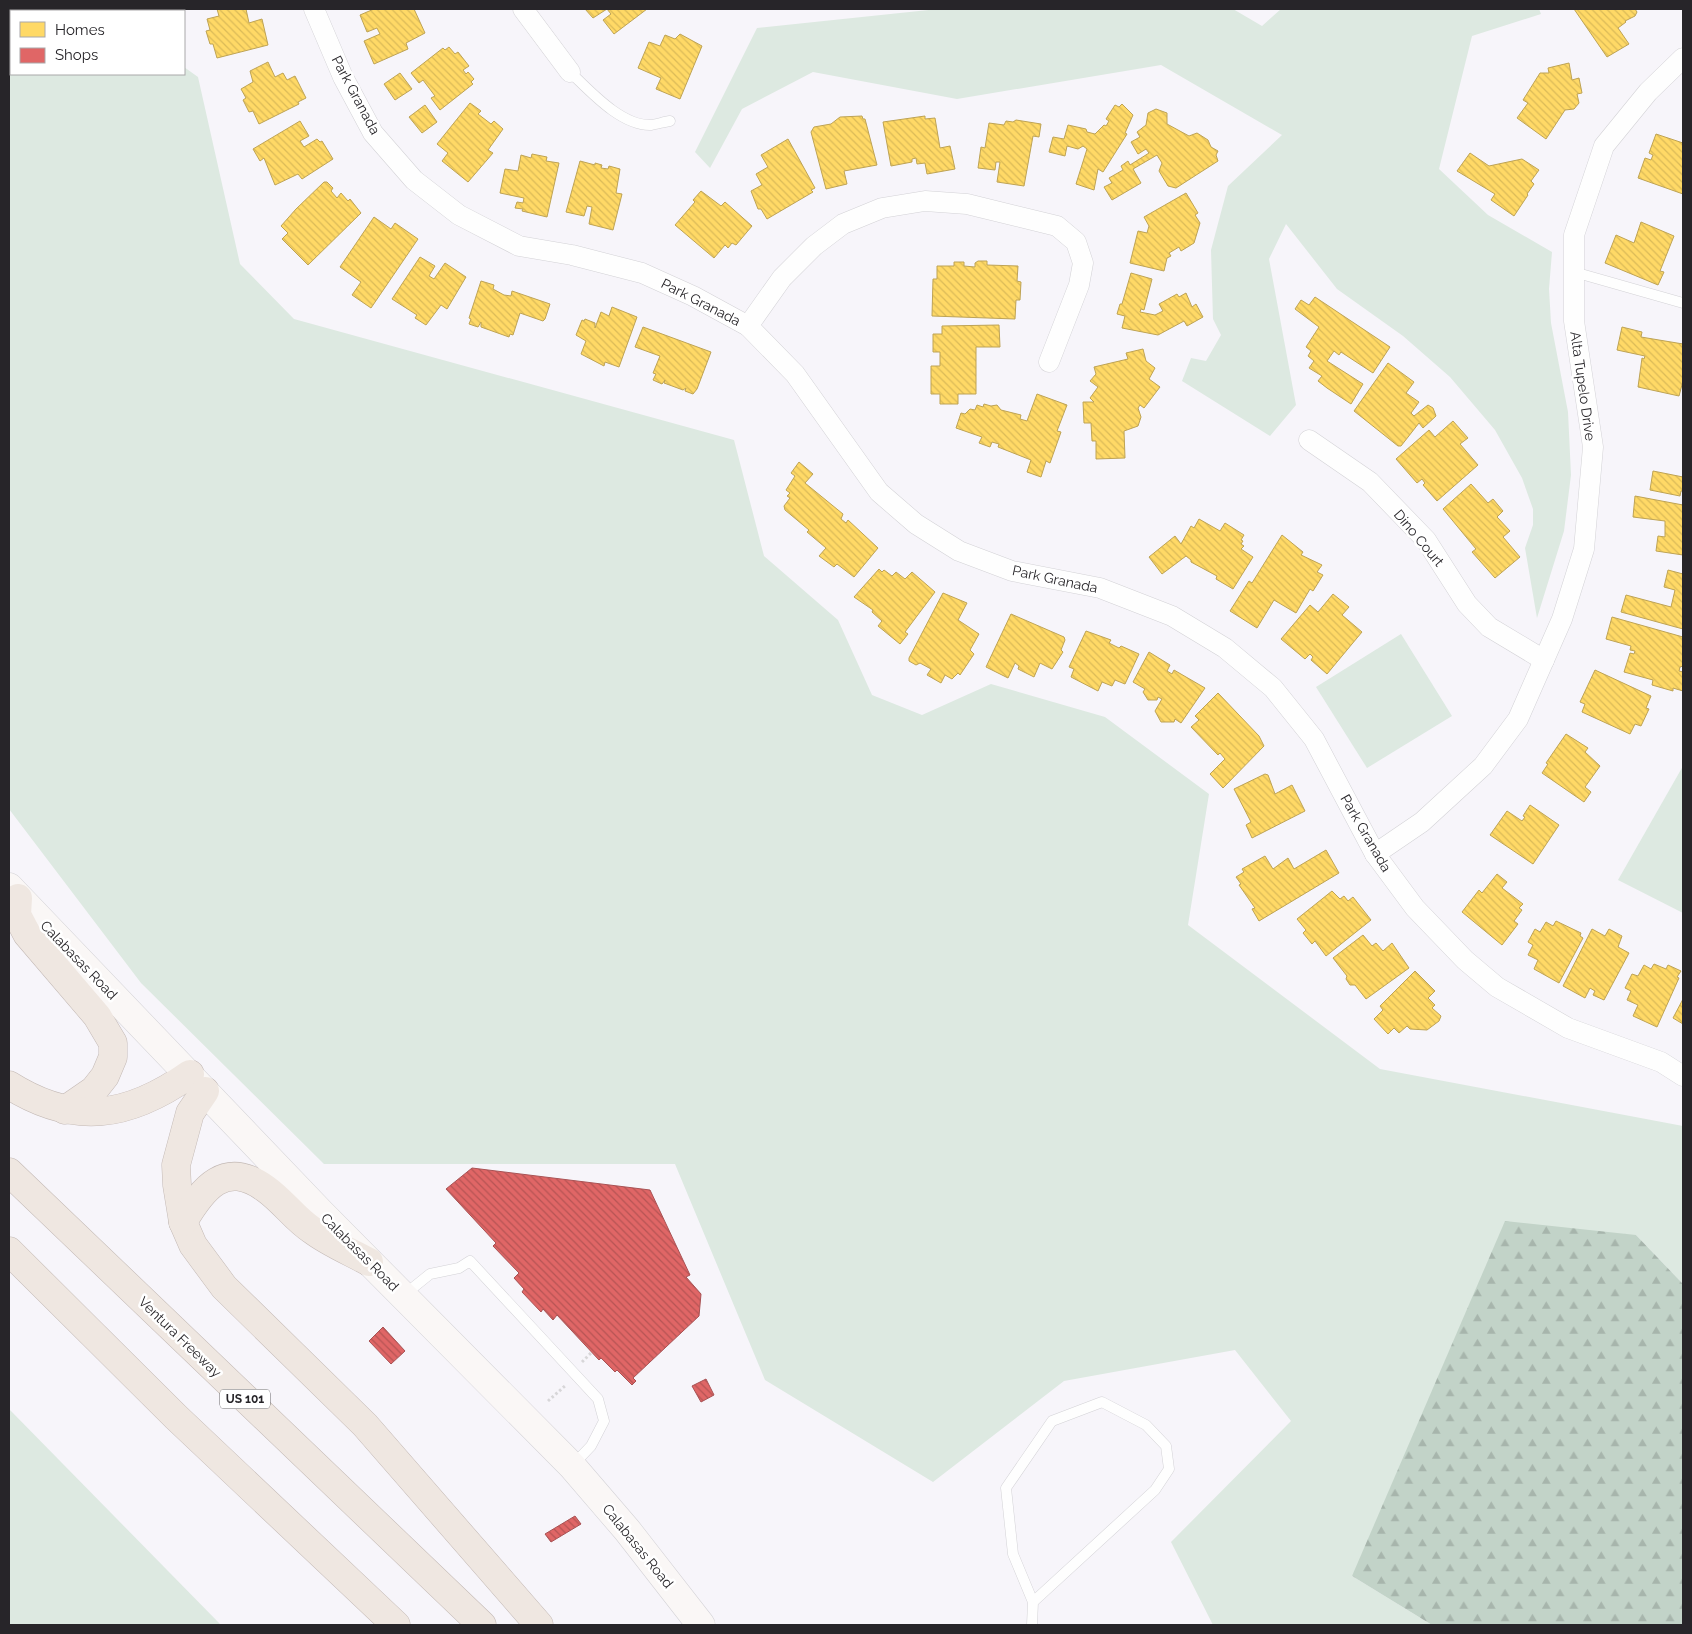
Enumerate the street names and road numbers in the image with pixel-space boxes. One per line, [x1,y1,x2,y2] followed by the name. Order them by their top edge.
[329,53,383,137] street label: Park Granada
[659,275,743,329] street label: Park Granada
[1567,330,1599,442] street label: Alta Tupelo Drive
[1391,506,1447,570] street label: Dino Court
[1011,562,1099,596] street label: Park Granada
[1337,791,1395,875] street label: Park Granada
[37,917,121,1003] street label: Calabasas Road
[318,1210,402,1294] street label: Calabasas Road
[135,1293,225,1381] street label: Ventura Freeway
[220,1390,270,1408] road number: US 101
[599,1501,677,1591] street label: Calabasas Road

